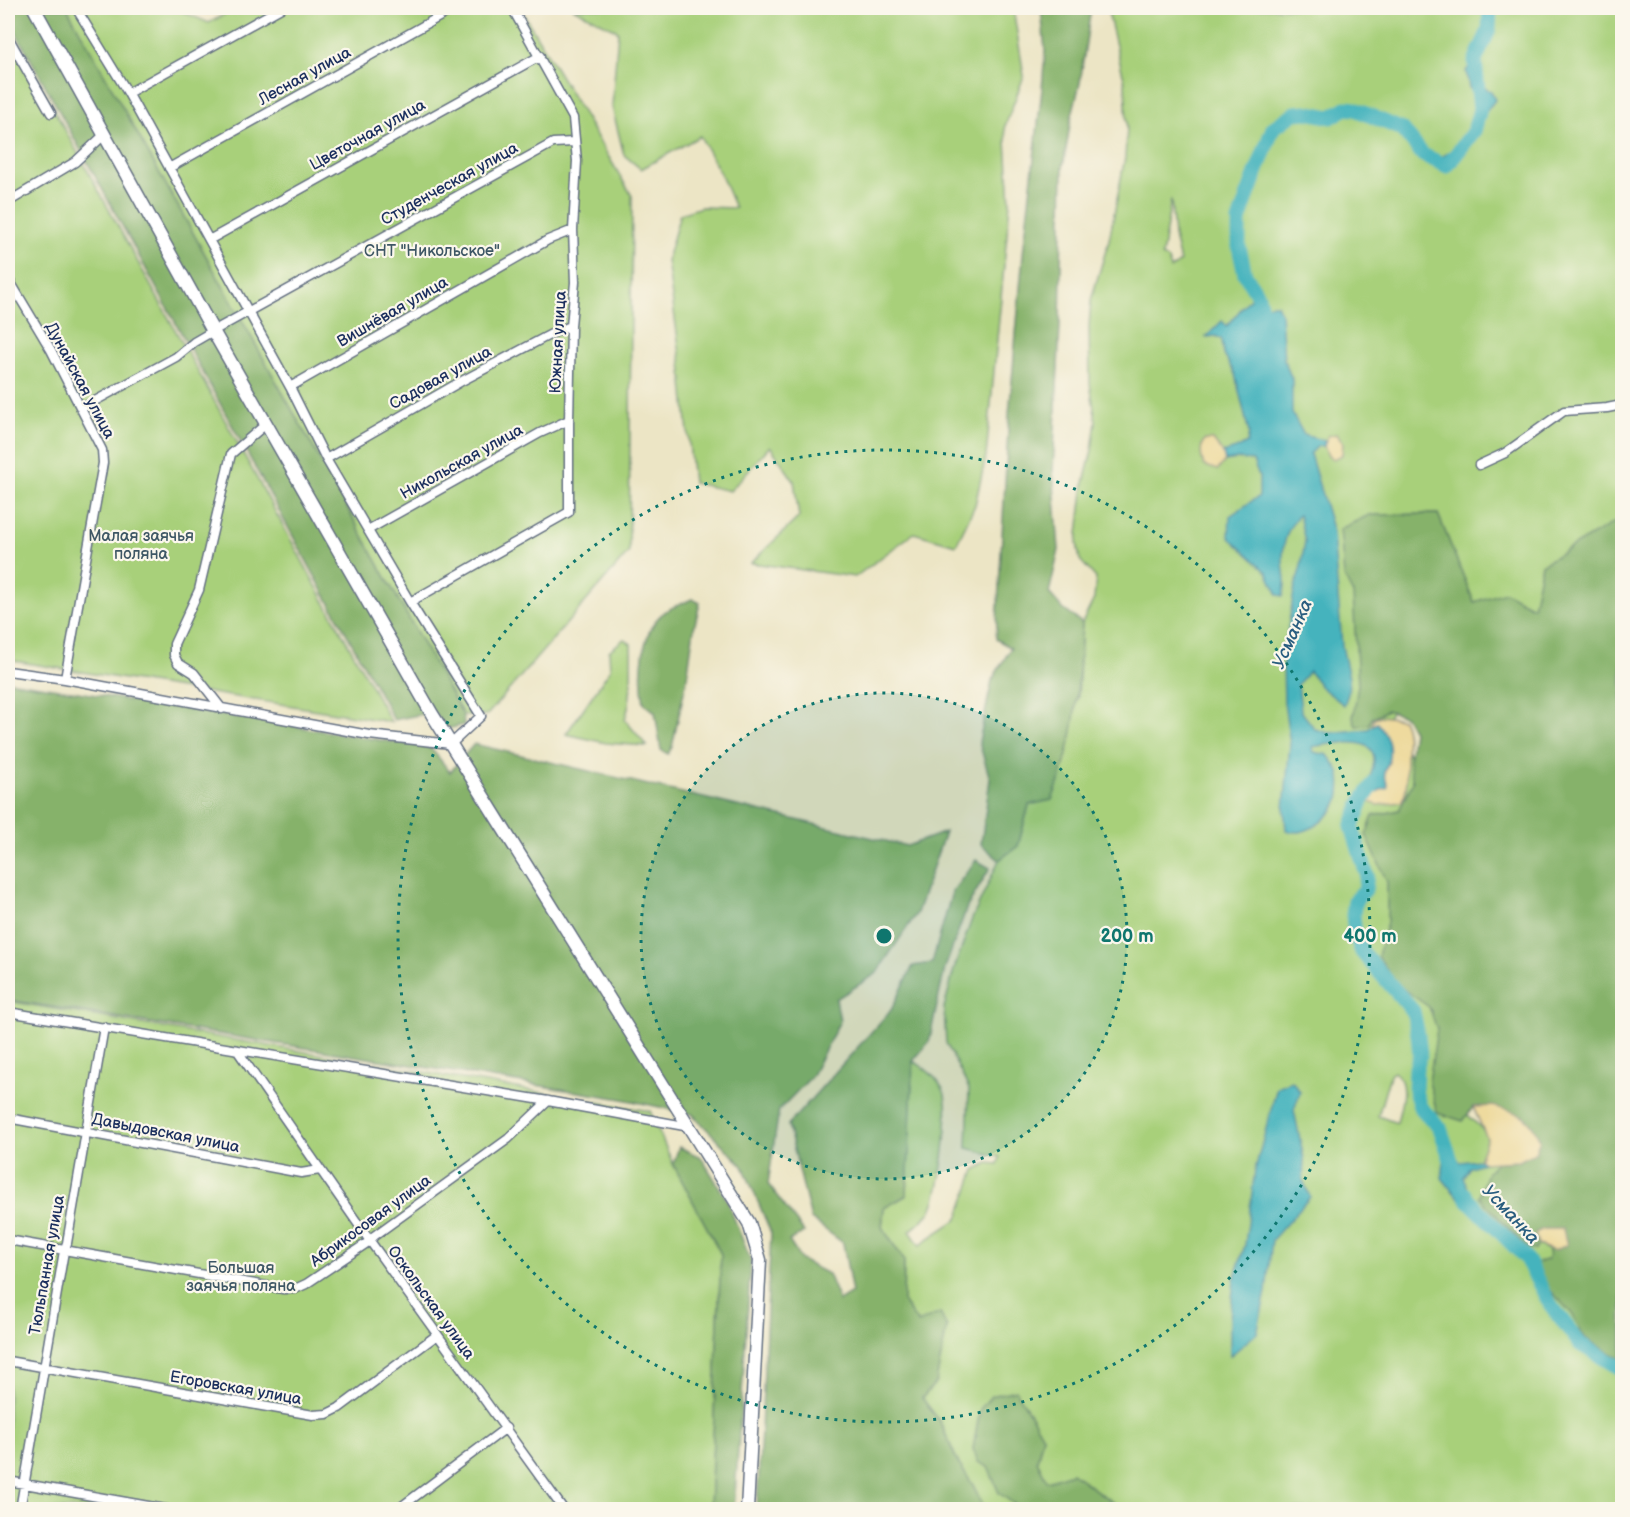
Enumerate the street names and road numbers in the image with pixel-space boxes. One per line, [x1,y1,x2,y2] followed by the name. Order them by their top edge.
[254,43,355,110] street label: Лесная улица
[307,95,429,175] street label: Цветочная улица
[378,139,522,230] street label: Студенческая улица
[334,273,452,352] street label: Вишнёвая улица
[546,290,571,394] street label: Южная улица
[41,319,119,443] street label: Дунайская улица
[386,342,496,414] street label: Садовая улица
[397,420,527,504] street label: Никольская улица
[90,1110,242,1157] street label: Давыдовская улица
[306,1171,435,1272] street label: Абрикосовая улица
[26,1193,69,1337] street label: Тюльпанная улица
[383,1242,479,1364] street label: Оскольская улица
[168,1368,304,1410] street label: Егоровская улица

